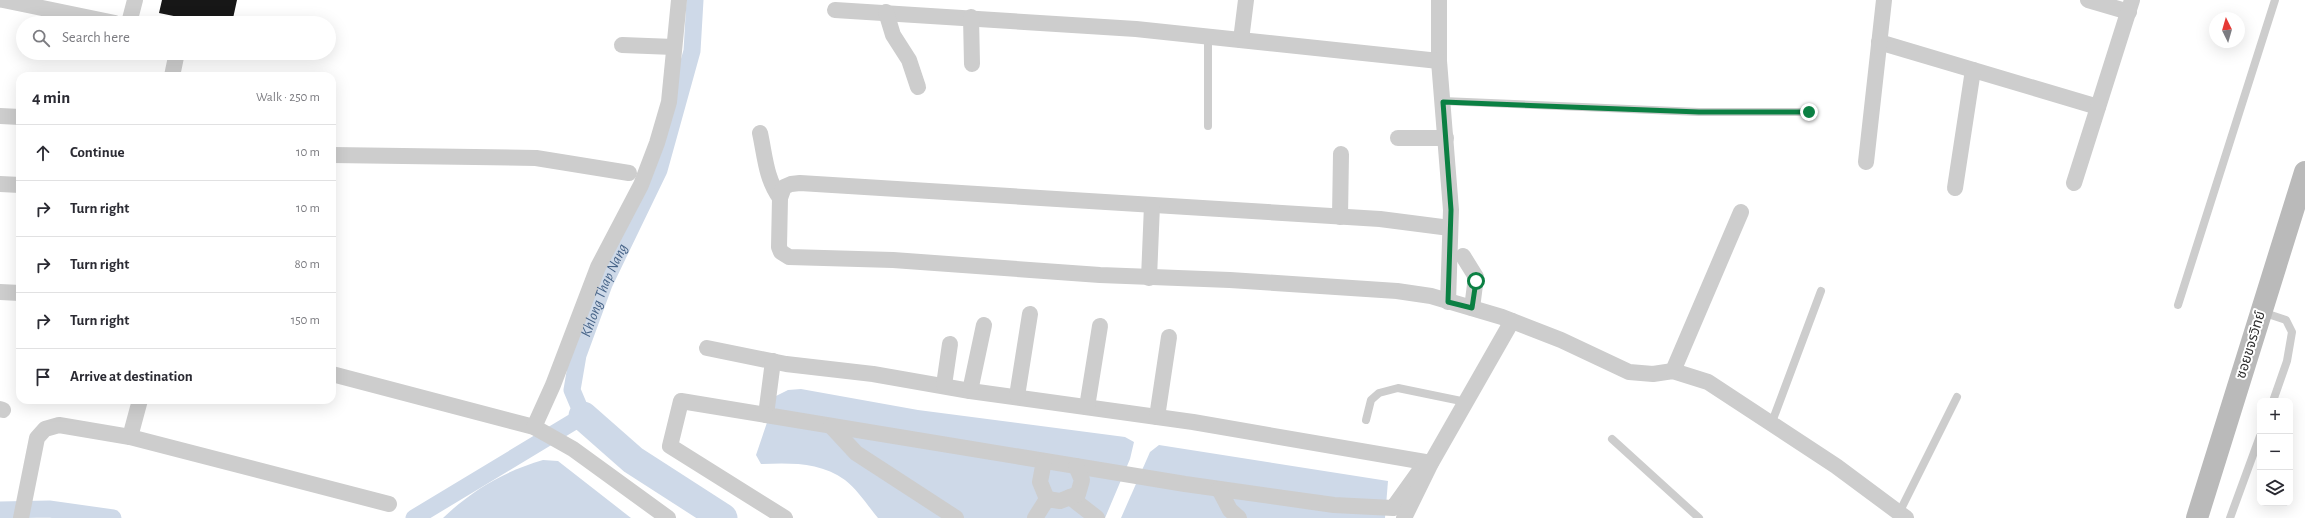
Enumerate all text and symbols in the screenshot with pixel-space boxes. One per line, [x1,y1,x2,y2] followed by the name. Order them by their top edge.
[2209,12,2245,48] north arrow
[16,16,336,60] search box
[30,27,52,49] icon: search
[62,30,130,45] text: Search here
[32,89,70,106] text: 4 min
[256,91,320,104] text: Walk · 250 m
[1800,103,1818,121] route end
[32,142,54,164] icon: ahead
[70,145,125,160] text: Continue
[296,146,320,159] text: 10 m
[32,198,54,220] icon: right
[70,201,129,216] text: Turn right
[296,202,320,215] text: 10 m
[578,241,630,339] water label: Khlong Thap Nang
[32,254,54,276] icon: right
[70,257,129,272] text: Turn right
[294,258,320,271] text: 80 m
[1467,272,1485,290] route start
[2234,309,2268,380] street label: ซอยขจรวิทย์
[32,310,54,332] icon: right
[70,313,129,328] text: Turn right
[291,314,320,327] text: 150 m
[32,366,54,388] icon: arrive
[70,369,193,384] text: Arrive at destination
[2257,398,2293,506] map controls
[2257,398,2293,434] button: +
[2257,434,2293,470] button: −
[2257,470,2293,506] button: layers

